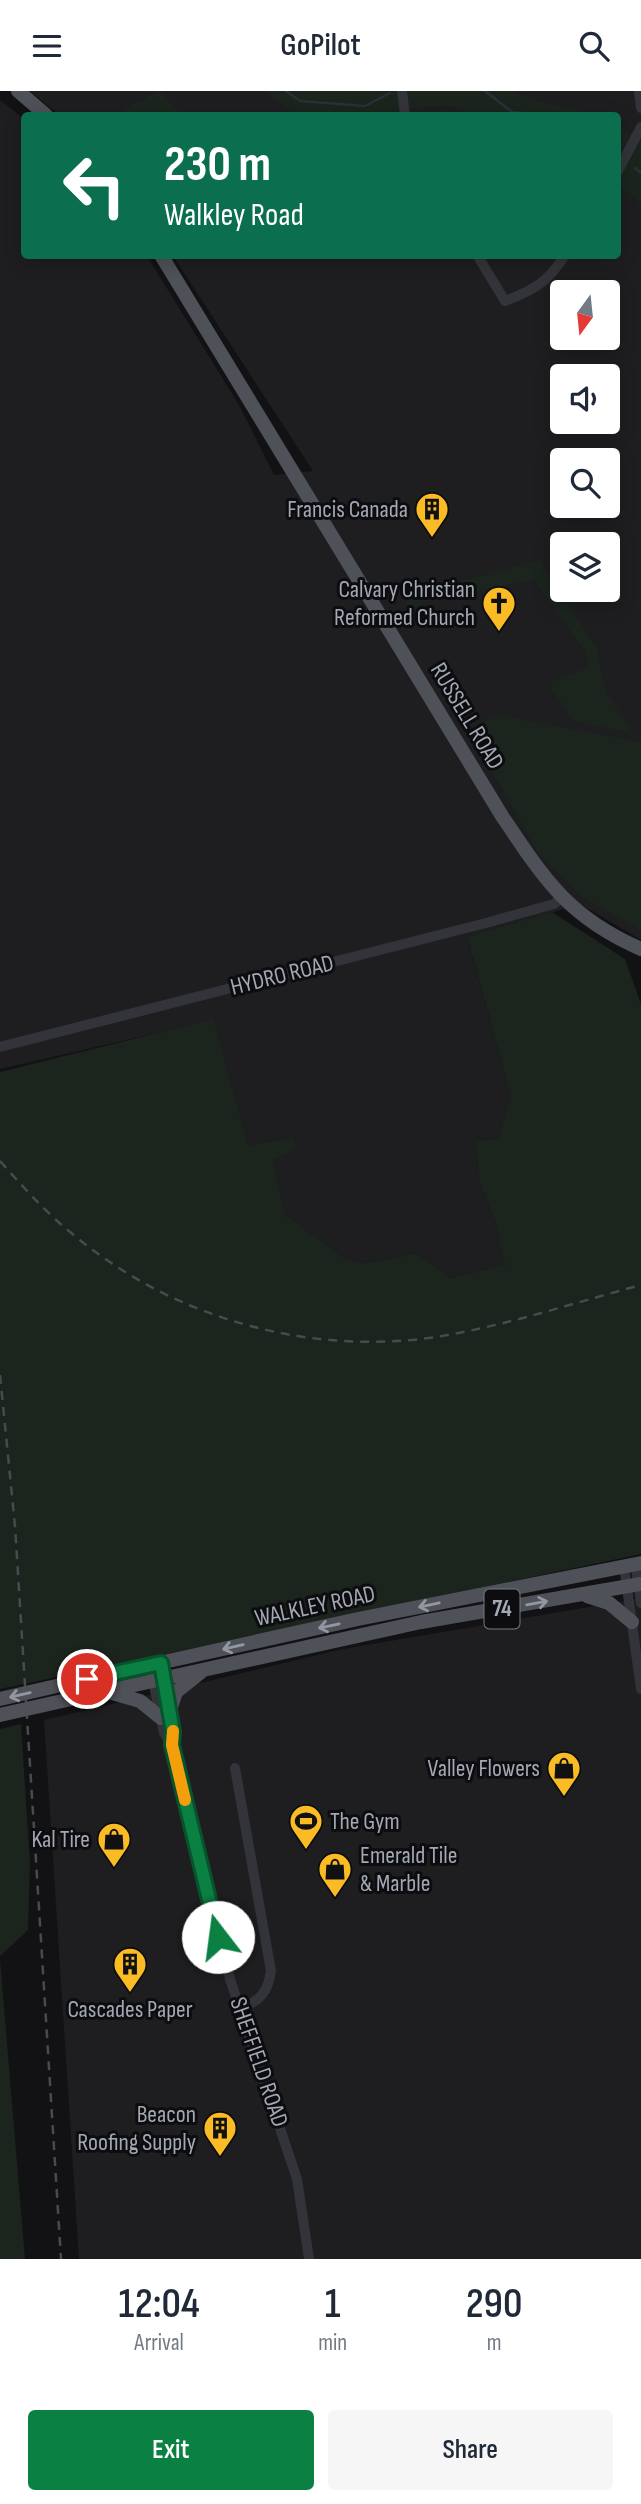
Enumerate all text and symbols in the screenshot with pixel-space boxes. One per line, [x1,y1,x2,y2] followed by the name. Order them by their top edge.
[280,26,361,65] text: GoPilot
[28,27,66,65] icon: menu
[575,27,613,65] icon: search
[164,136,271,195] text: 230 m
[49,140,140,231] icon: left
[164,196,304,235] text: Walkley Road
[550,280,620,350] north arrow
[550,280,620,602] map controls
[550,364,620,434] button: sound
[550,448,620,518] button: search
[413,490,451,539] building icon: Francis Canada
[287,495,408,524] place label: Francis Canada
[550,532,620,602] button: layers
[334,575,475,632] place label: Calvary Christian Reformed Church
[480,584,518,633] church icon: Calvary Christian Reformed Church
[424,657,510,775] street label: RUSSELL ROAD
[227,948,337,1002] street label: HYDRO ROAD
[252,1579,378,1633] street label: WALKLEY ROAD
[484,1589,520,1629] road number: 74
[525,1596,548,1609] one-way arrow
[418,1598,441,1612] one-way arrow
[318,1619,341,1633] one-way arrow
[222,1641,245,1654] one-way arrow
[57,1649,117,1709] pin
[68,1660,106,1698] icon: arrive
[9,1688,32,1702] one-way arrow
[545,1749,583,1798] shop icon: Valley Flowers
[428,1754,540,1783] place label: Valley Flowers
[287,1802,325,1851] sports icon: The Gym
[330,1807,400,1836] place label: The Gym
[95,1820,133,1869] shop icon: Kal Tire
[31,1825,90,1854] place label: Kal Tire
[360,1841,457,1898] place label: Emerald Tile & Marble
[316,1850,354,1899] shop icon: Emerald Tile & Marble
[181,1900,255,1974] position arrow
[111,1945,149,1994] building icon: Cascades Paper
[223,1993,295,2131] street label: SHEFFIELD ROAD
[67,1995,193,2024] place label: Cascades Paper
[77,2100,196,2157] place label: Beacon Roofing Supply
[201,2109,239,2158] building icon: Beacon Roofing Supply
[119,2279,200,2330] text: 12:04
[325,2279,340,2330] text: 1
[466,2279,522,2330] text: 290
[134,2329,184,2357] text: Arrival
[318,2329,347,2357] text: min
[487,2329,501,2357] text: m
[28,2410,314,2490] button: Exit
[328,2410,613,2490] button: Share

